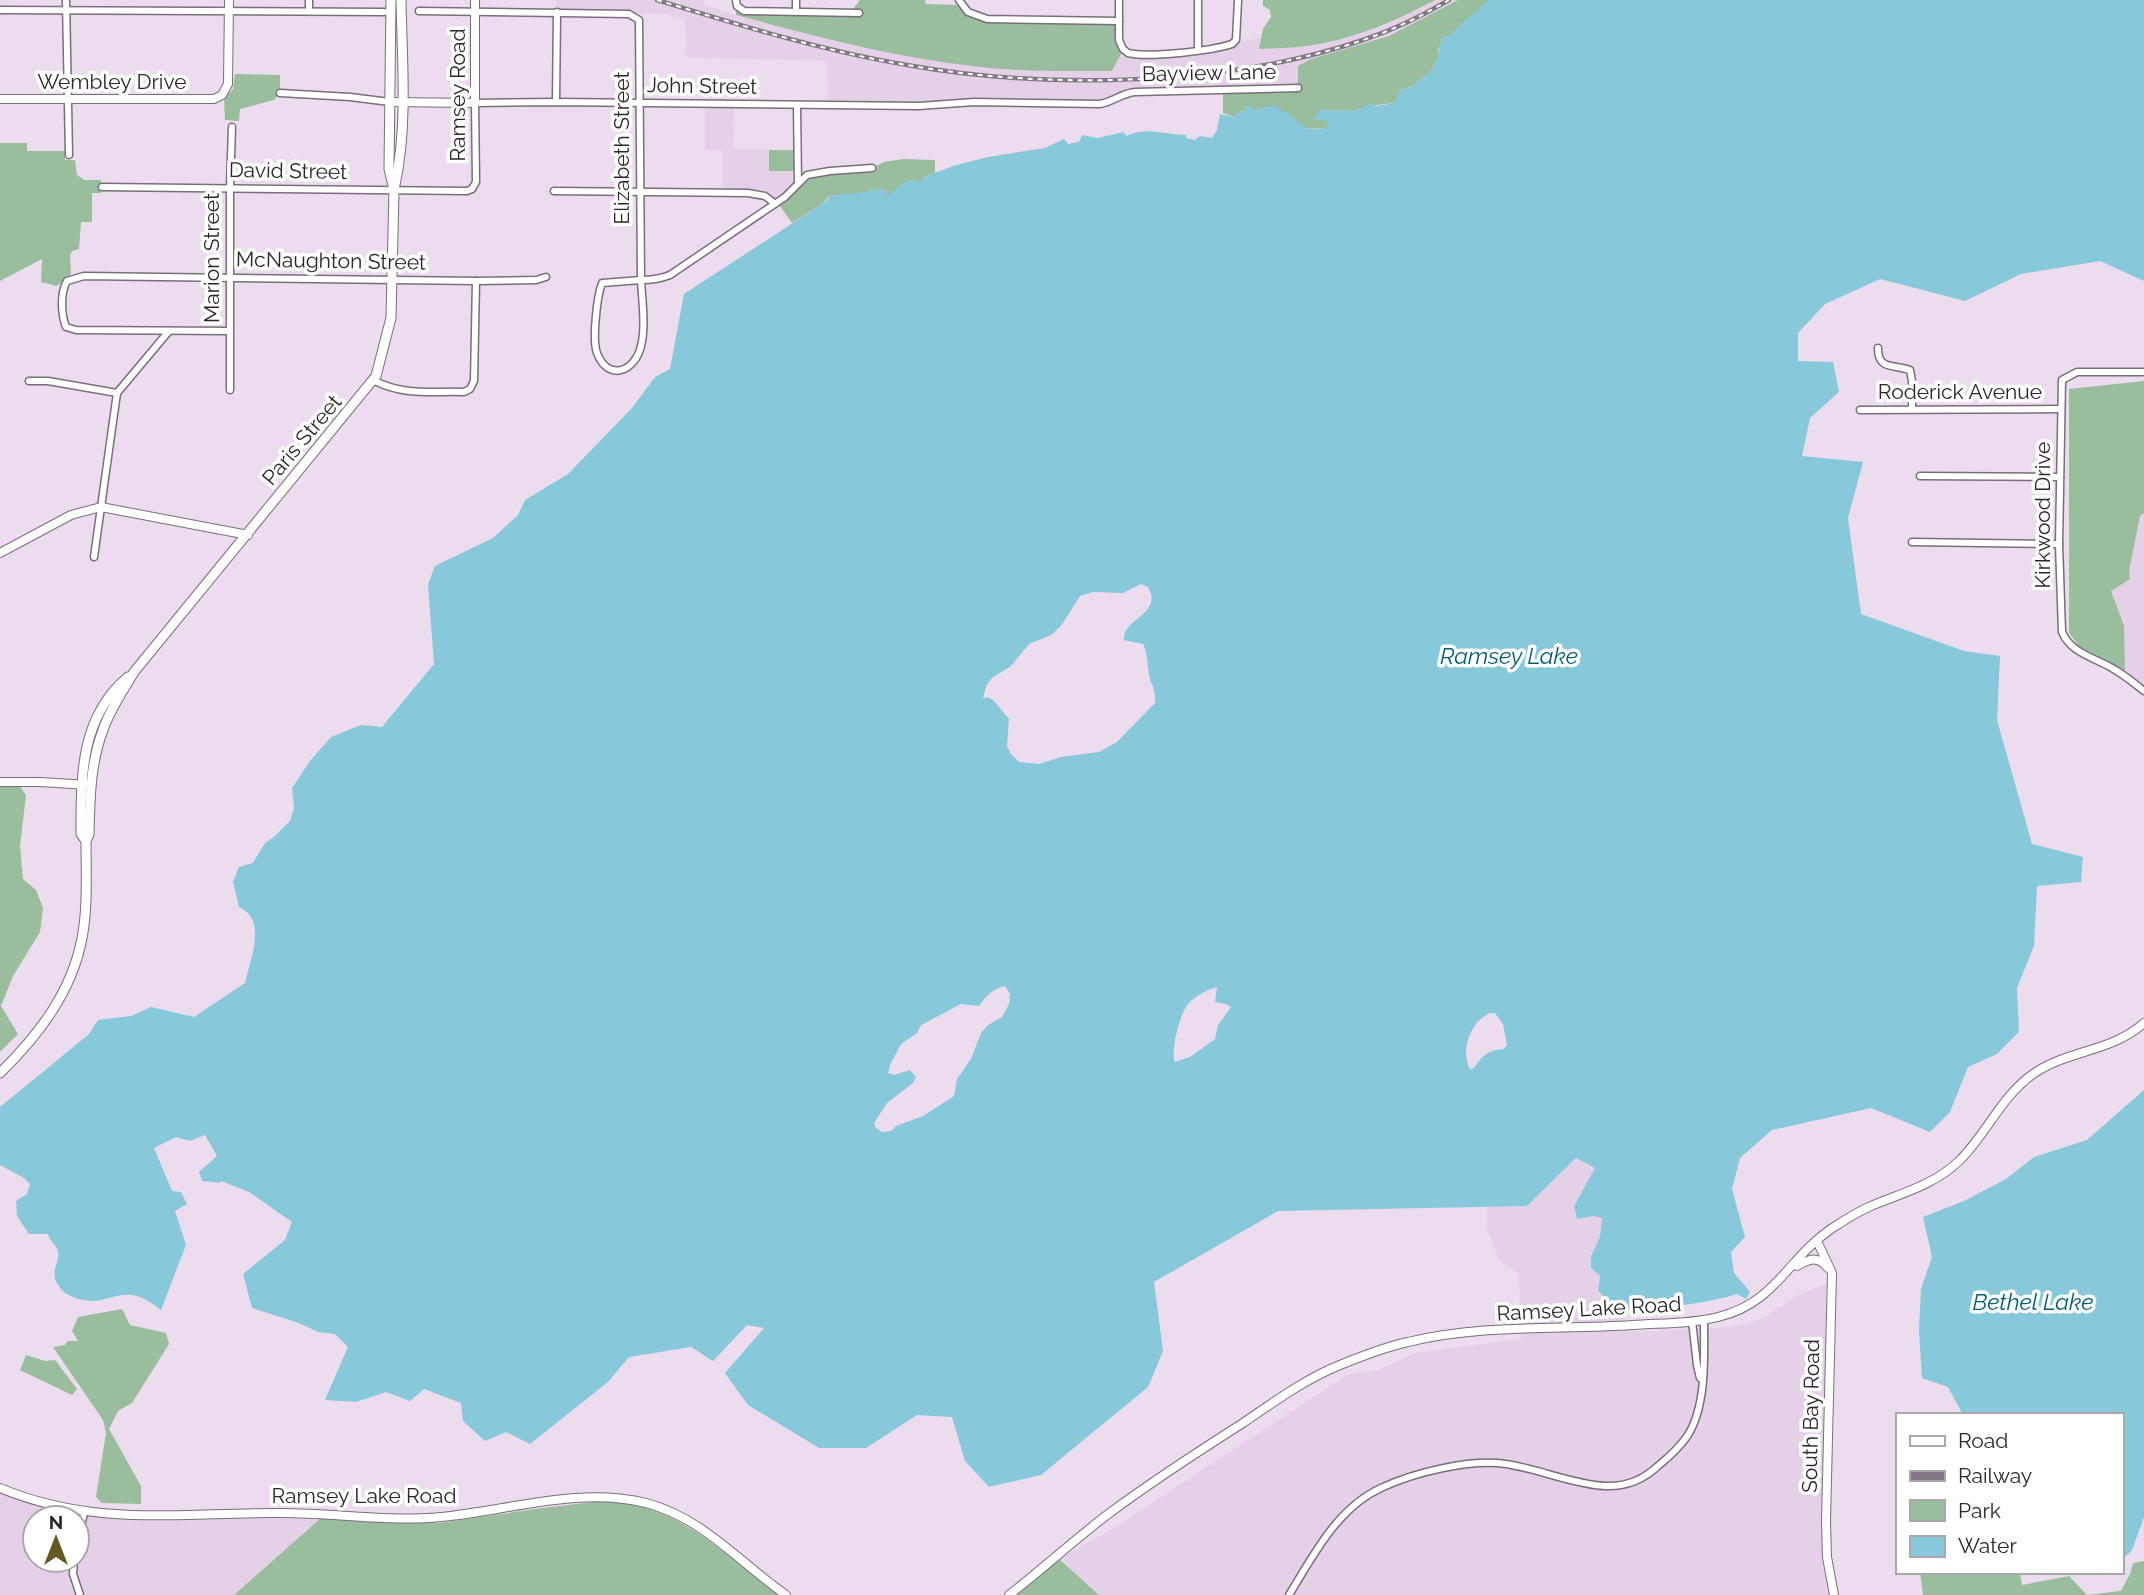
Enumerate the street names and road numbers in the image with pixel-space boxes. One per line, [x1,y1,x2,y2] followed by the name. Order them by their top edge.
[445,29,470,162] street label: Ramsey Road
[1142,59,1276,86] street label: Bayview Lane
[37,69,187,94] street label: Wembley Drive
[609,72,634,224] street label: Elizabeth Street
[647,72,757,99] street label: John Street
[229,157,347,184] street label: David Street
[199,193,224,323] street label: Marion Street
[236,246,426,275] street label: McNaughton Street
[1878,379,2042,404] street label: Roderick Avenue
[257,389,347,490] street label: Paris Street
[2030,442,2055,588] street label: Kirkwood Drive
[1496,1291,1682,1326] street label: Ramsey Lake Road
[1797,1339,1824,1493] street label: South Bay Road
[272,1483,456,1508] street label: Ramsey Lake Road

